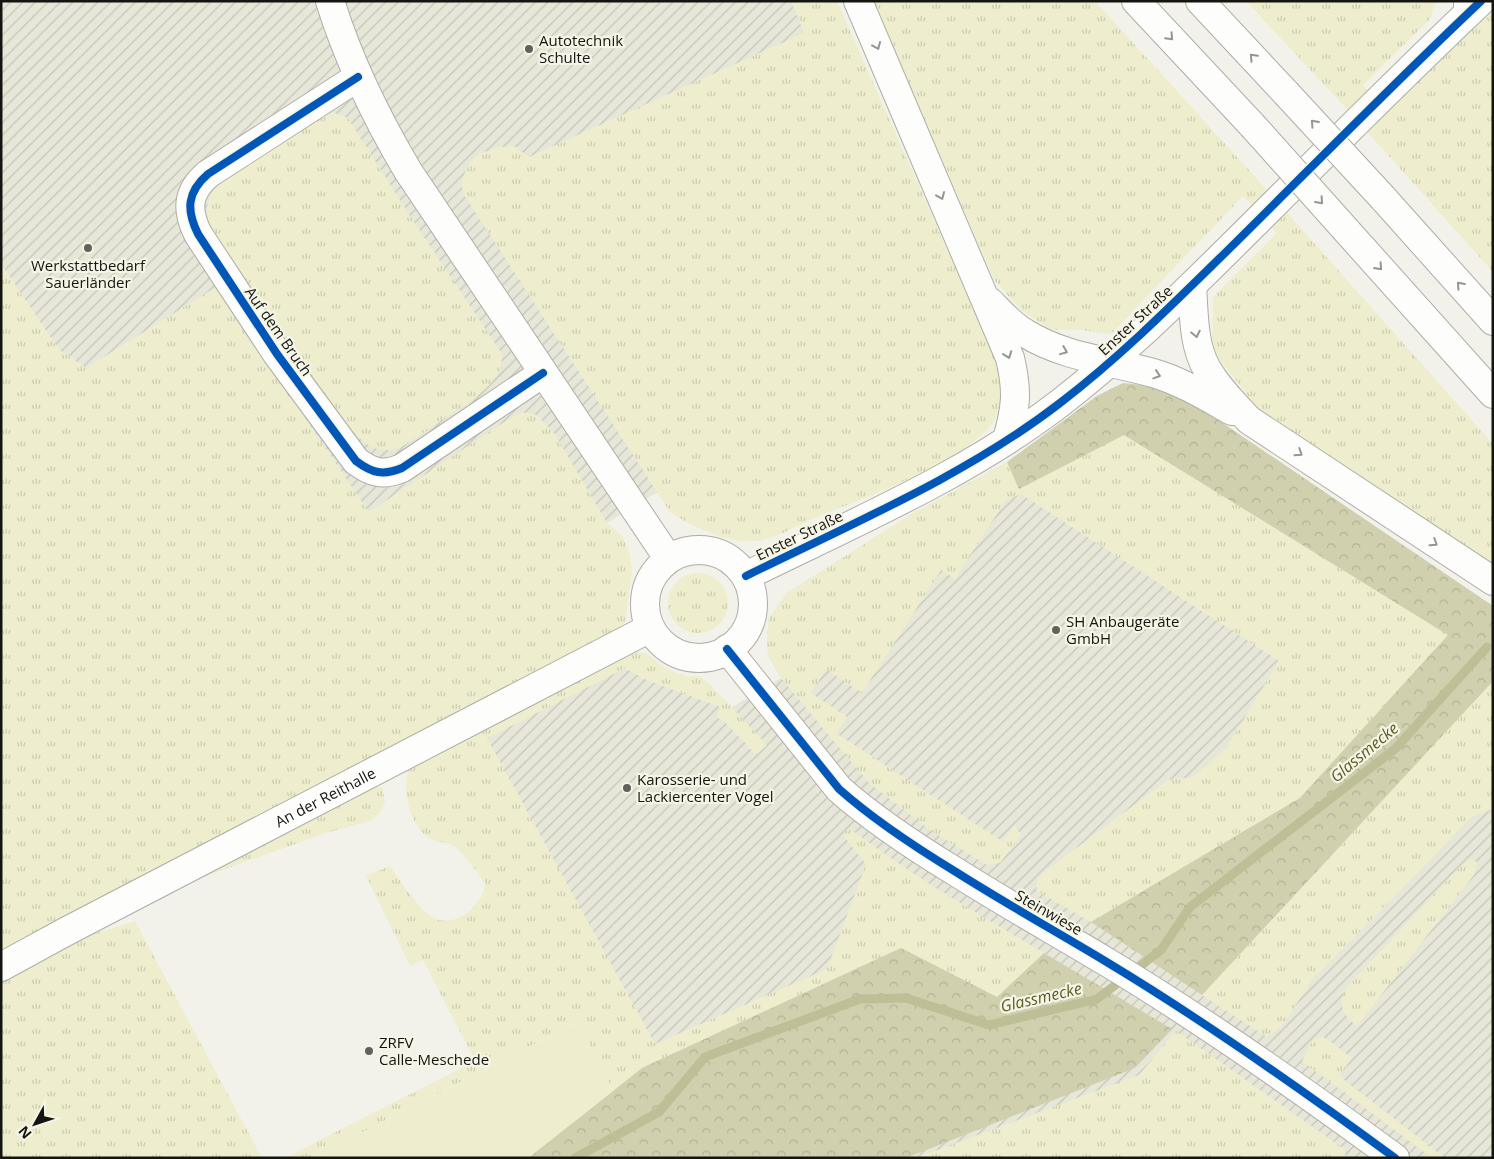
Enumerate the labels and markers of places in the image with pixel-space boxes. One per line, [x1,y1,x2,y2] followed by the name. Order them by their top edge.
[539,30,623,67] place label: Autotechnik Schulte
[523,43,535,55] marker: Autotechnik Schulte
[82,242,94,254] marker: Werkstattbedarf Sauerländer
[31,255,146,292] place label: Werkstattbedarf Sauerländer
[1066,611,1179,648] place label: SH Anbaugeräte GmbH
[1050,624,1062,636] marker: SH Anbaugeräte GmbH
[637,769,774,806] place label: Karosserie- und Lackiercenter Vogel
[621,782,633,794] marker: Karosserie- und Lackiercenter Vogel
[379,1032,489,1069] place label: ZRFV Calle-Meschede
[363,1045,375,1057] marker: ZRFV Calle-Meschede

